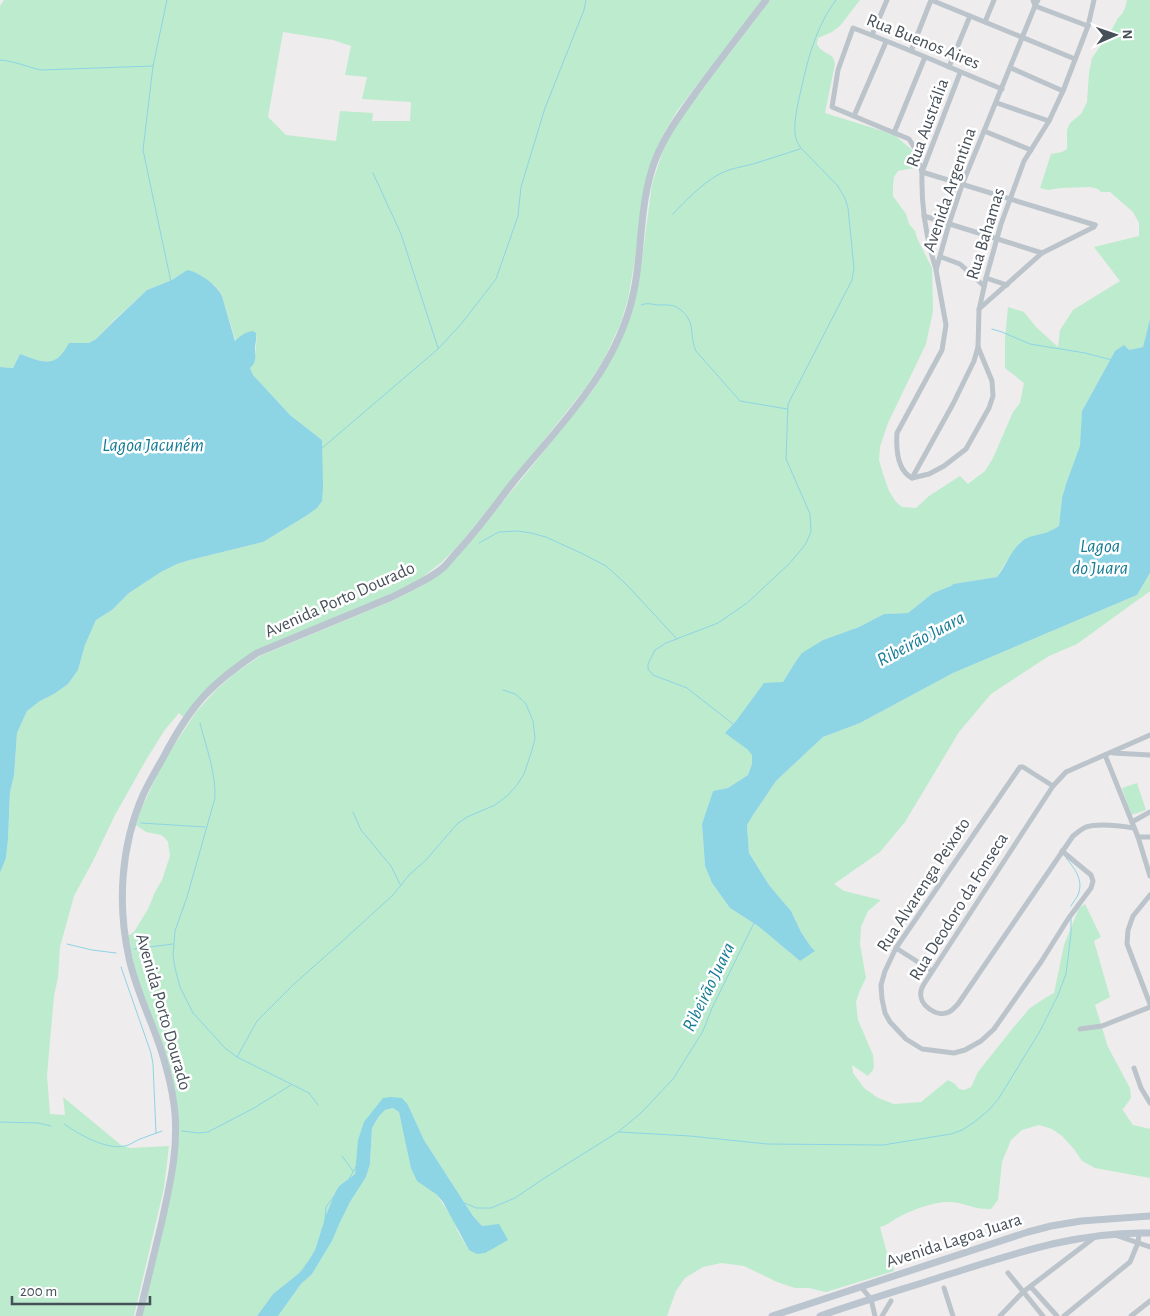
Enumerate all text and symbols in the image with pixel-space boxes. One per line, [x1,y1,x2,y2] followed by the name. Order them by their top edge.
[1090,10,1140,60] north arrow
[864,11,982,73] street label: Rua Buenos Aires
[1120,29,1134,40] text: N
[904,76,952,170] street label: Rua Austrália
[920,126,980,254] street label: Avenida Argentina
[964,186,1008,282] street label: Rua Bahamas
[102,436,204,455] water label: Lagoa Jacuném
[1072,537,1128,578] water label: Lagoa do Juara
[262,559,418,641] street label: Avenida Porto Dourado
[874,608,968,670] water label: Ribeirão Juara
[874,815,974,955] street label: Rua Alvarenga Peixoto
[906,830,1012,984] street label: Rua Deodoro da Fonseca
[132,932,194,1092] street label: Avenida Porto Dourado
[679,940,739,1034] water label: Ribeirão Juara
[884,1211,1024,1271] street label: Avenida Lagoa Juara
[12,1274,150,1306] scale bar
[20,1284,57,1299] text: 200 m

